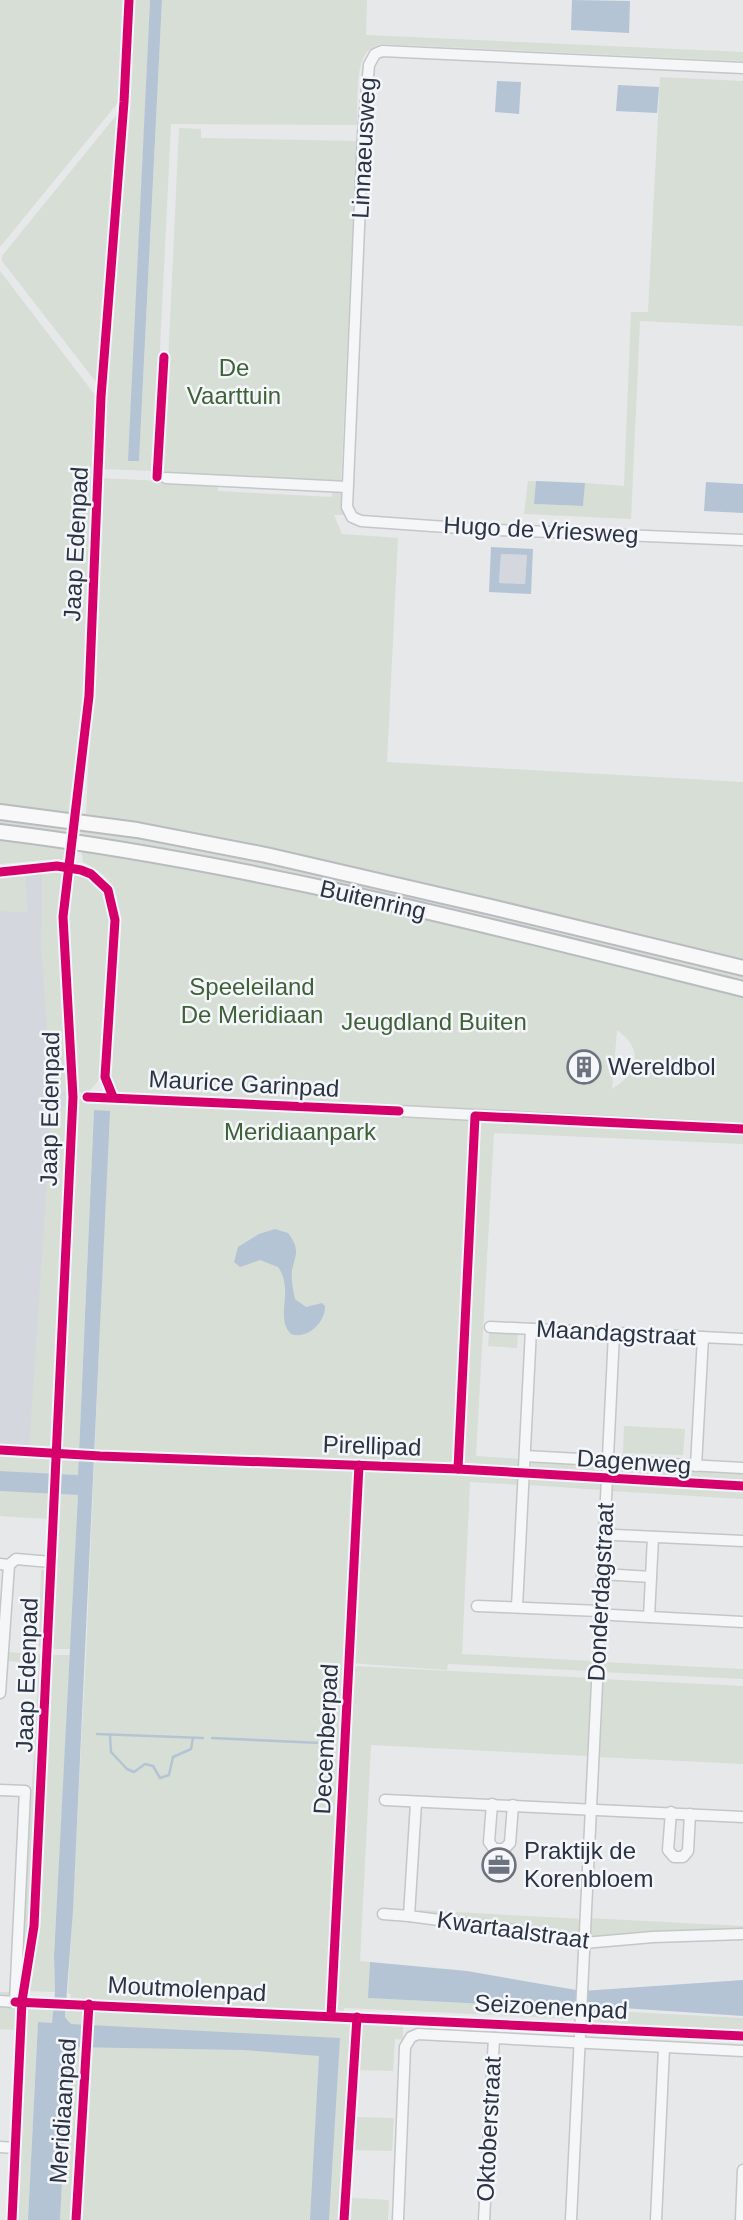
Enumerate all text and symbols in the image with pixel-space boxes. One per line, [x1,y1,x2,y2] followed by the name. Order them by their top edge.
[346,77,381,219] street label: Linnaeusweg
[187,354,281,409] park label: De Vaarttuin
[58,466,93,622] street label: Jaap Edenpad
[443,511,639,548] street label: Hugo de Vriesweg
[317,874,429,925] street label: Buitenring
[181,973,323,1028] park label: Speeleiland De Meridiaan
[341,1008,527,1035] park label: Jeugdland Buiten
[35,1031,64,1187] street label: Jaap Edenpad
[565,1048,603,1086] building icon: Wereldbol
[608,1053,716,1080] place label: Wereldbol
[148,1065,340,1102] street label: Maurice Garinpad
[224,1118,377,1145] park label: Meridiaanpark
[535,1315,697,1350] street label: Maandagstraat
[322,1430,422,1461] street label: Pirellipad
[576,1444,692,1479] street label: Dagenweg
[582,1502,619,1682] street label: Donderdagstraat
[10,1597,43,1753] street label: Jaap Edenpad
[308,1663,343,1815] street label: Decemberpad
[524,1837,653,1892] place label: Praktijk de Korenbloem
[480,1846,518,1884] office icon: Praktijk de Korenbloem
[435,1905,591,1954] street label: Kwartaalstraat
[107,1971,267,2006] street label: Moutmolenpad
[474,1989,628,2024] street label: Seizoenenpad
[44,2037,81,2184] street label: Meridiaanpad
[471,2055,506,2202] street label: Oktoberstraat

